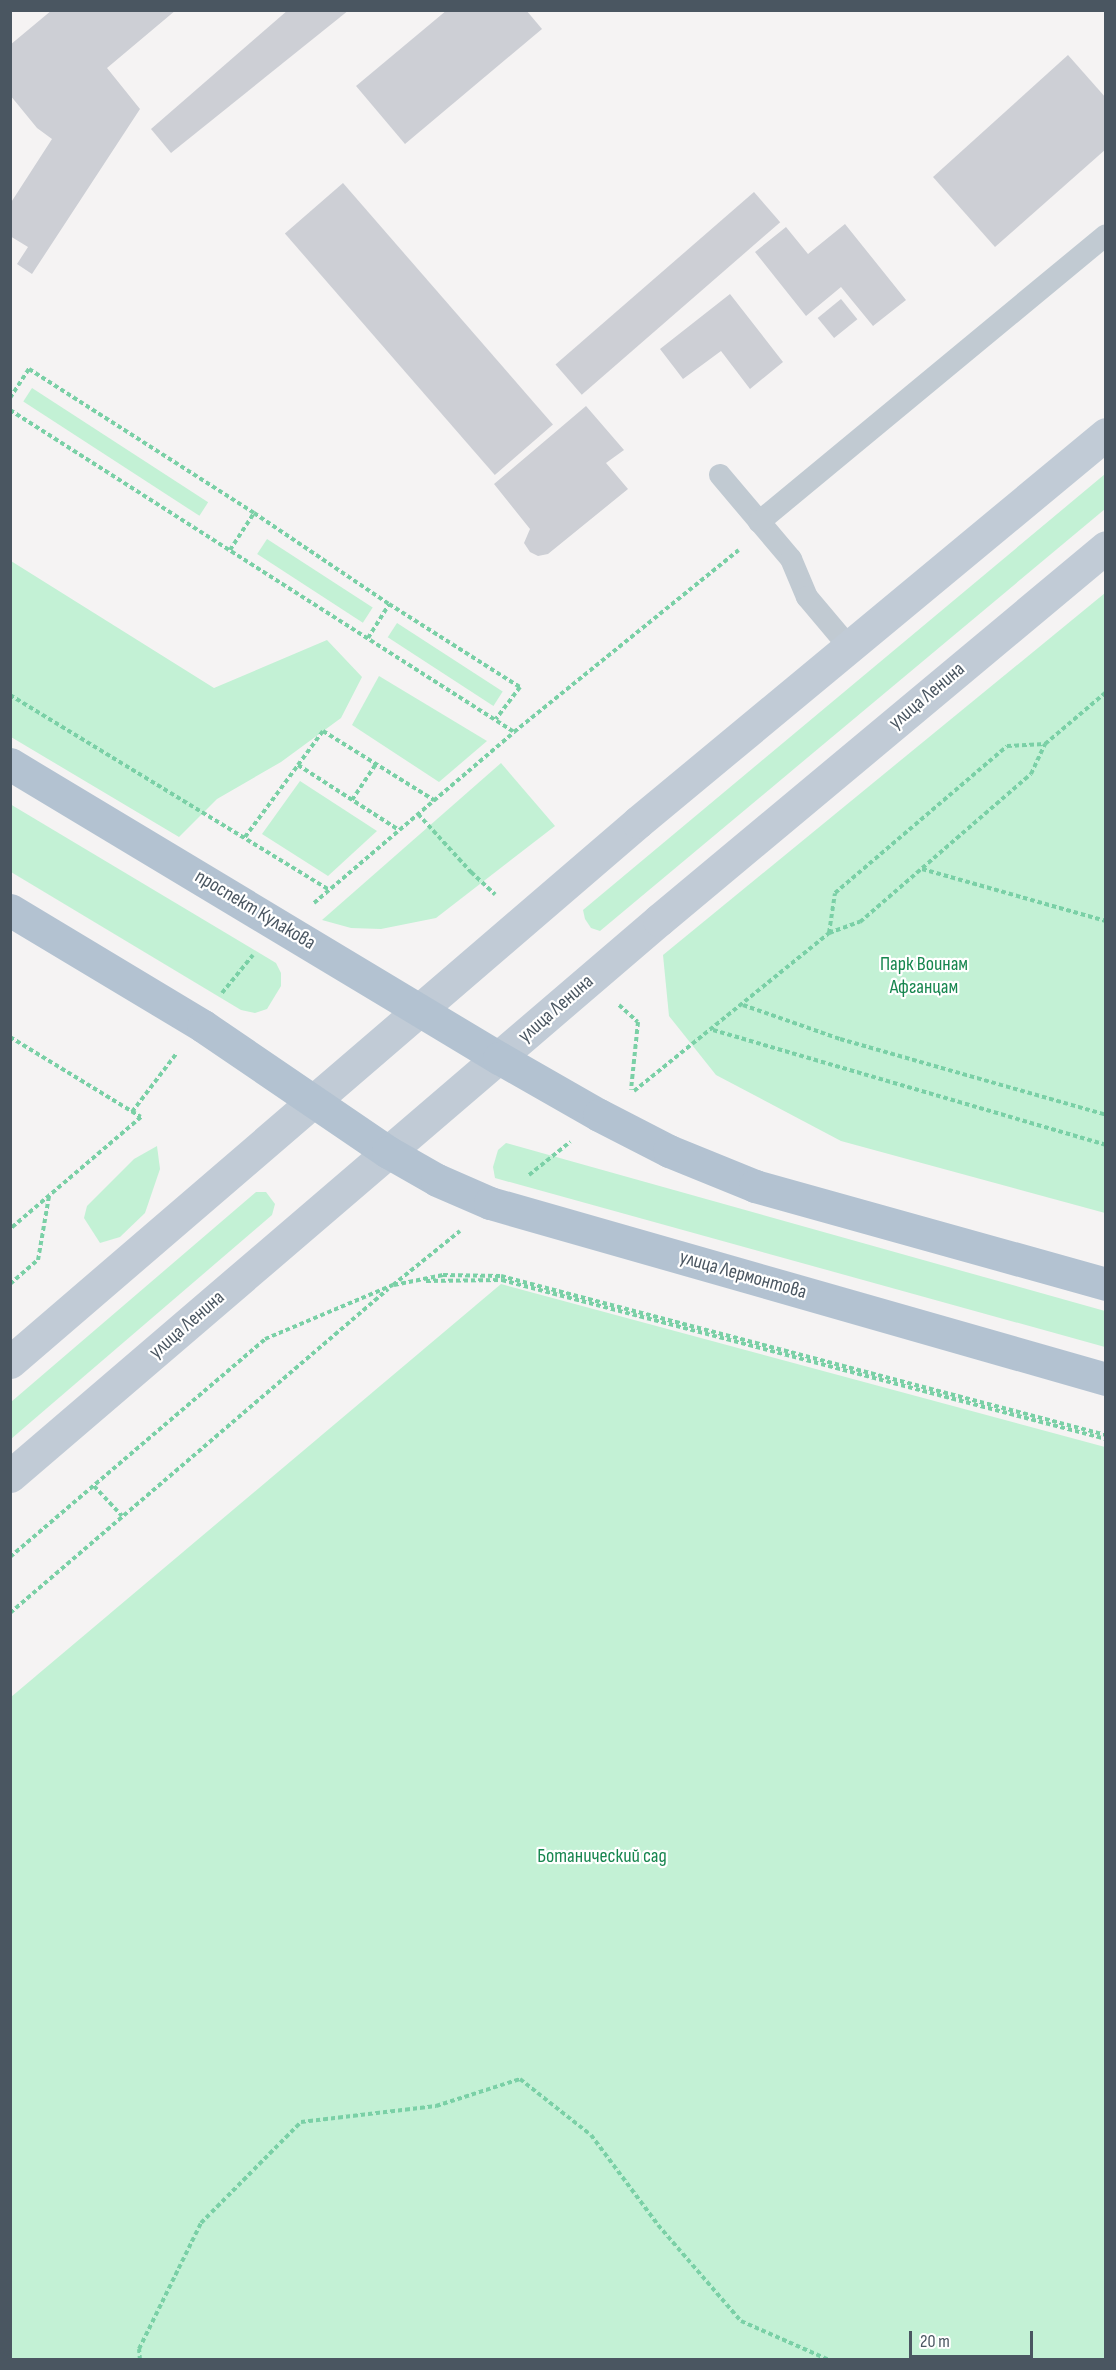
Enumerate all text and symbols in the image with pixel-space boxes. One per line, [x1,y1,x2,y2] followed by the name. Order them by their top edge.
[884,657,970,735] street label: улица Ленина
[190,865,320,955] street label: проспект Кулакова
[880,952,968,999] park label: Парк Воинам Афганцам
[514,970,598,1048] street label: улица Ленина
[677,1245,809,1305] street label: улица Лермонтова
[145,1286,229,1364] street label: улица Ленина
[537,1844,667,1868] park label: Ботанический сад
[912,2319,1036,2357] scale bar
[920,2331,950,2352] text: 20 m

